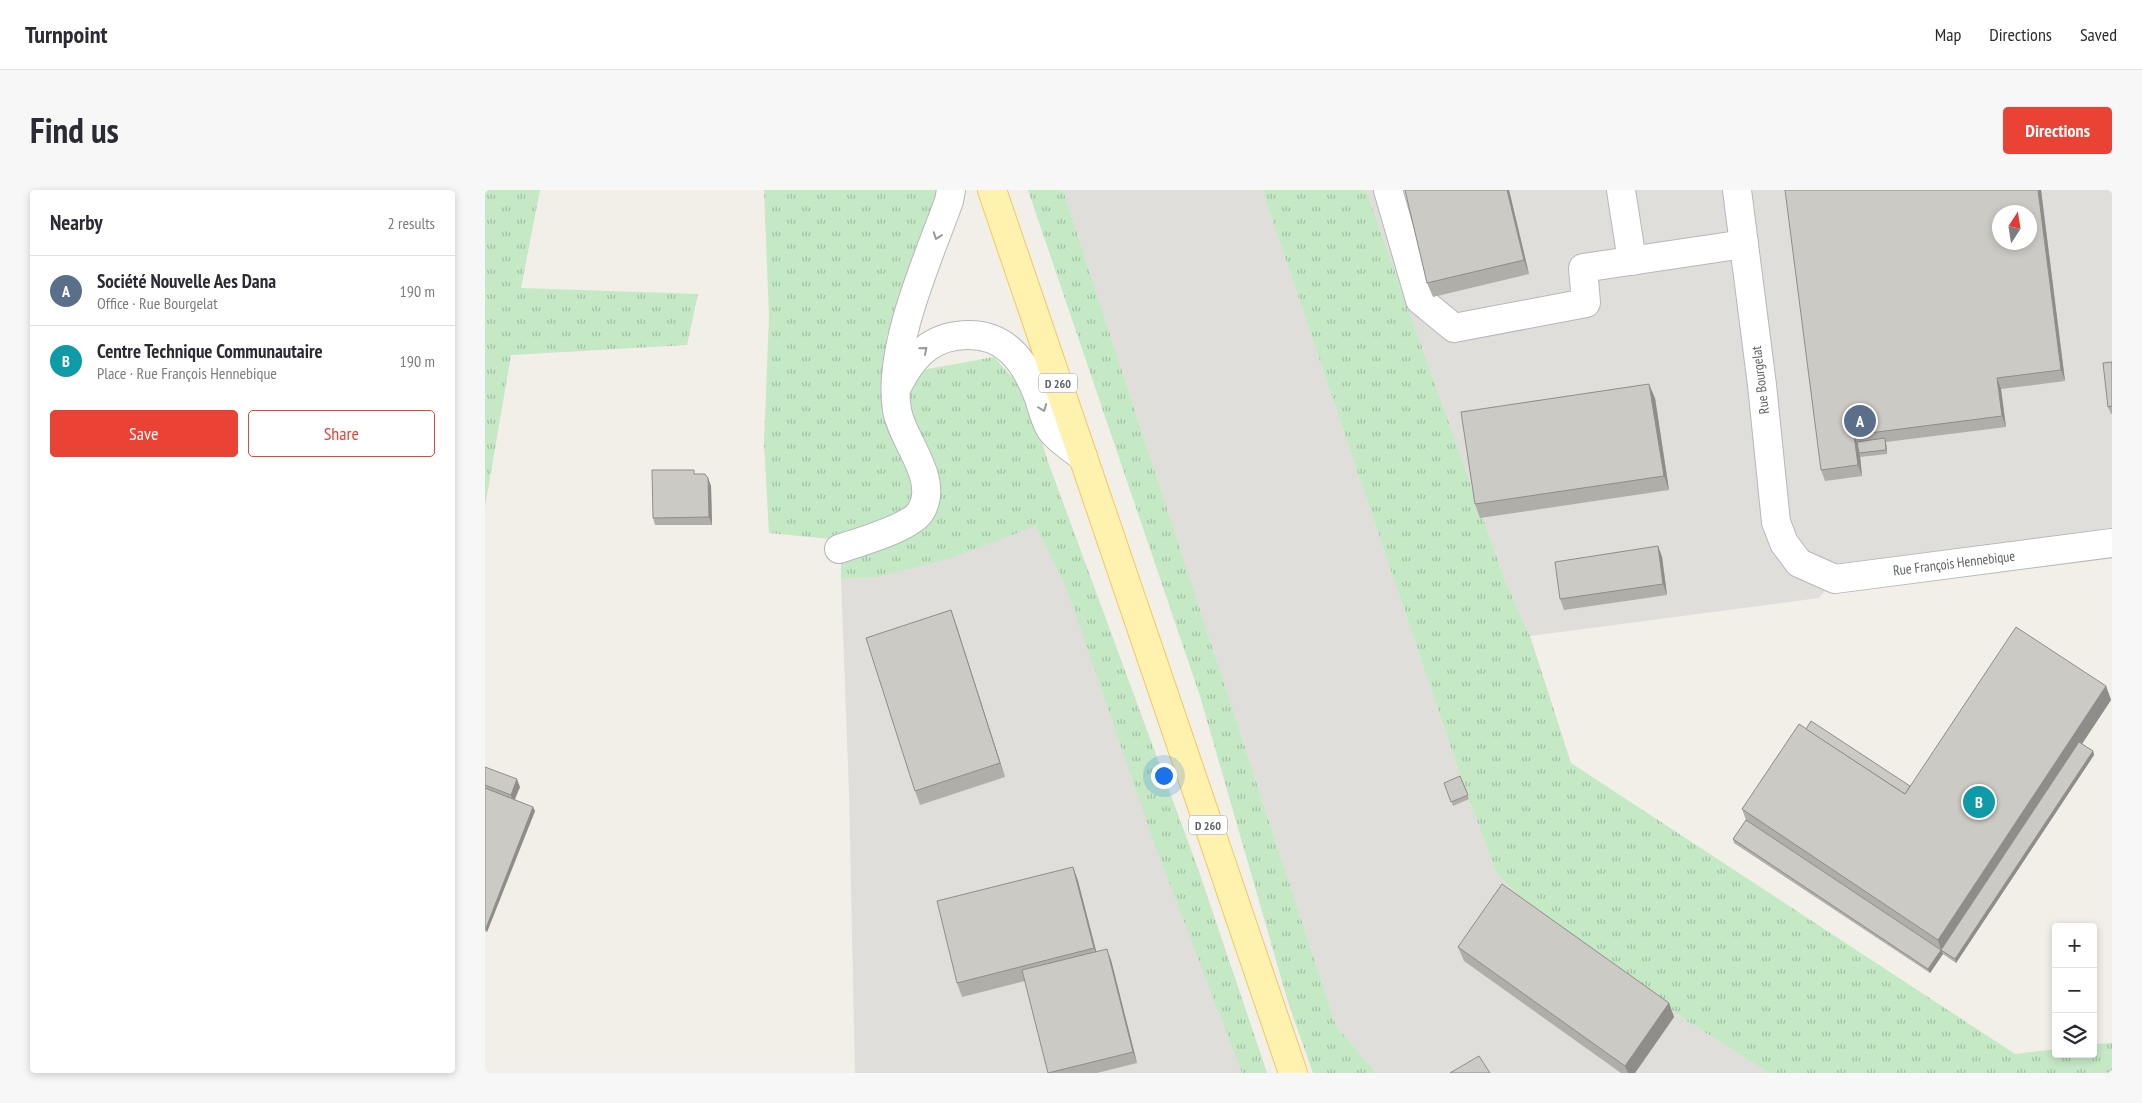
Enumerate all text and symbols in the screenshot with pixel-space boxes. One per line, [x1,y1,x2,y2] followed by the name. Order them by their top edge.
[25,19,107,50] text: Turnpoint
[1935,23,1961,46] text: Map
[1989,23,2052,46] text: Directions
[2080,23,2117,46] text: Saved
[30,107,119,153] text: Find us
[2003,107,2112,154] button: Directions
[1992,205,2037,250] north arrow
[50,209,103,236] text: Nearby
[388,213,435,233] text: 2 results
[933,232,943,240] one-way arrow
[97,269,276,293] text: Société Nouvelle Aes Dana
[62,281,70,301] text: A
[400,281,435,301] text: 190 m
[97,293,218,313] text: Office · Rue Bourgelat
[97,339,323,363] text: Centre Technique Communautaire
[1747,345,1773,415] street label: Rue Bourgelat
[919,347,928,356] one-way arrow
[62,351,70,371] text: B
[400,351,435,371] text: 190 m
[97,363,277,383] text: Place · Rue François Hennebique
[1039,374,1077,392] road number: D 260
[1844,402,1876,440] pin: A
[1037,403,1047,412] one-way arrow
[50,410,238,457] button: Save
[248,410,435,457] button: Share
[1892,547,2016,579] street label: Rue François Hennebique
[1151,763,1177,789] your location
[1963,783,1995,821] pin: B
[1189,816,1227,834] road number: D 260
[2052,923,2097,1058] map controls
[2052,923,2097,968] button: +
[2052,968,2097,1013] button: −
[2052,1013,2097,1058] button: layers

